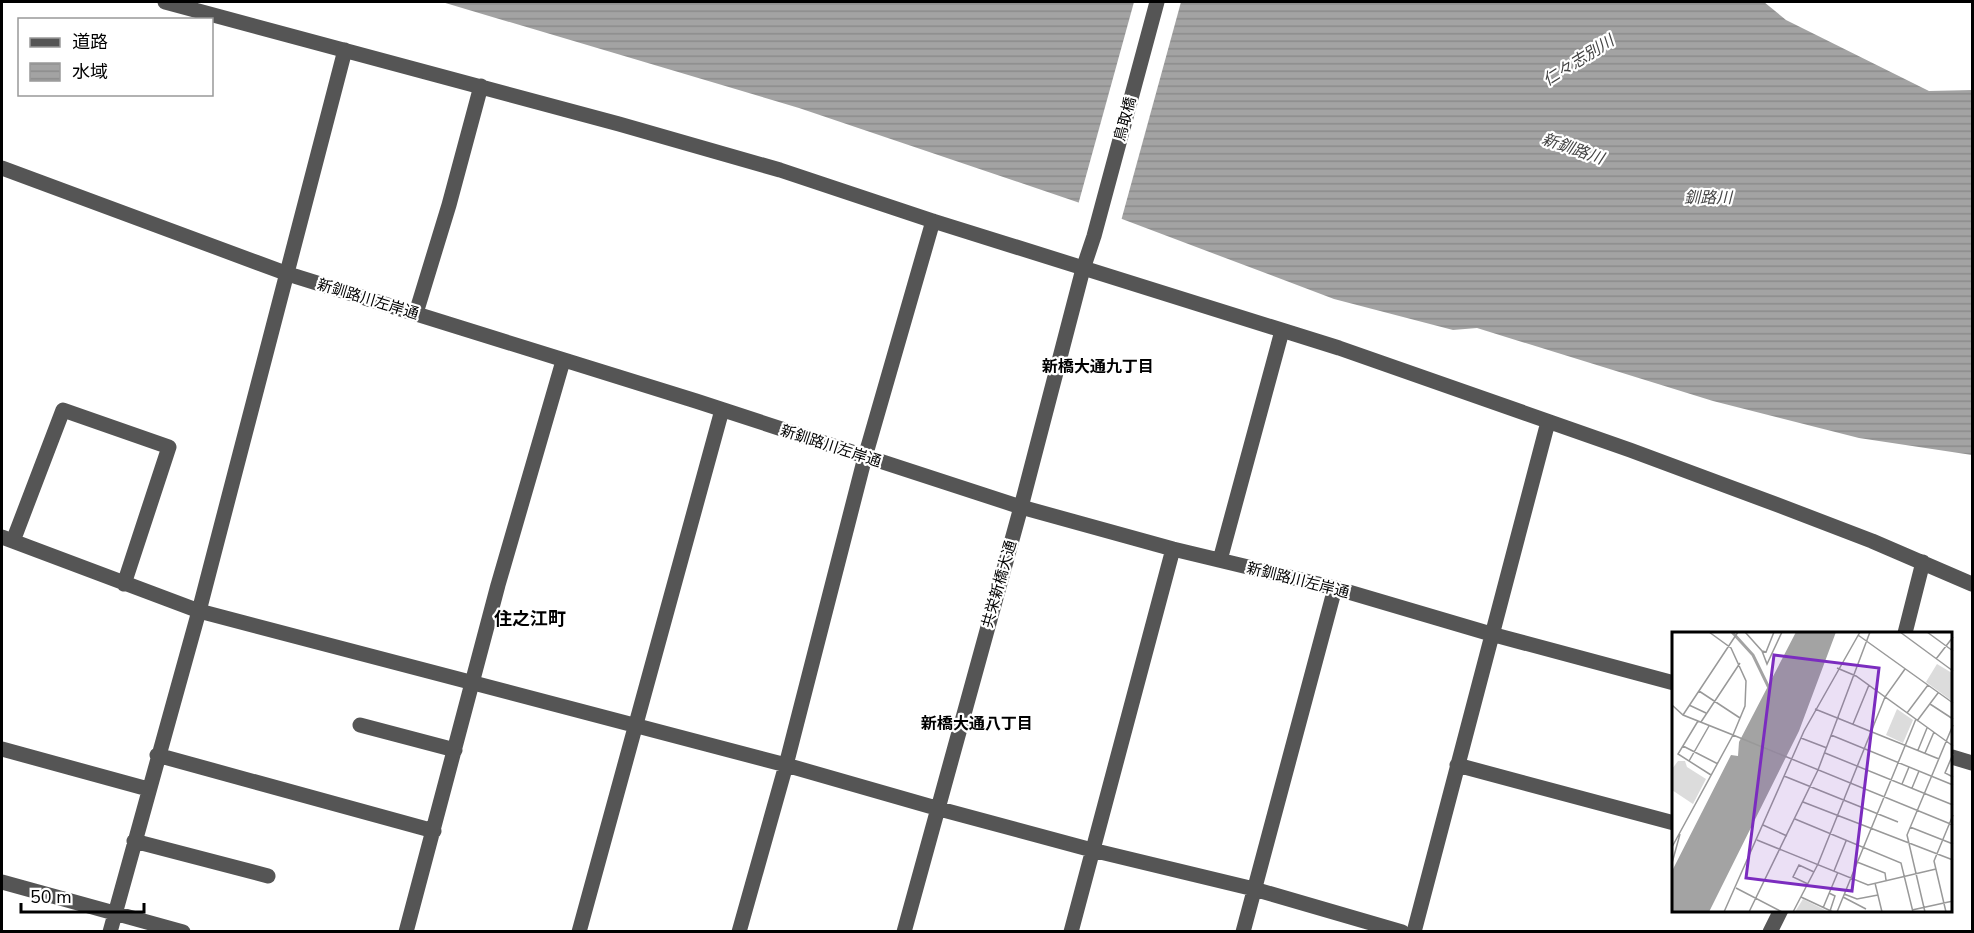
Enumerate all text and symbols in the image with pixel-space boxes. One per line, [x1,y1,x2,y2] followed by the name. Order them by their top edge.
[18,18,213,96] legend
[1539,29,1620,91] water label: 仁々志別川
[72,30,108,54] text: 道路
[72,60,108,84] text: 水域
[1110,95,1140,143] street label: 鳥取橋
[1539,128,1608,170] water label: 新釧路川
[1684,187,1734,209] water label: 釧路川
[315,274,421,324] street label: 新釧路川左岸通
[1042,356,1154,378] district label: 新橋大通九丁目
[778,420,884,472] street label: 新釧路川左岸通
[977,538,1021,630] street label: 共栄新橋大通
[1245,558,1351,602] street label: 新釧路川左岸通
[494,607,566,631] district label: 住之江町
[1672,632,1953,912] inset map
[921,713,1033,735] district label: 新橋大通八丁目
[21,876,144,914] scale bar
[30,885,72,909] text: 50 m

